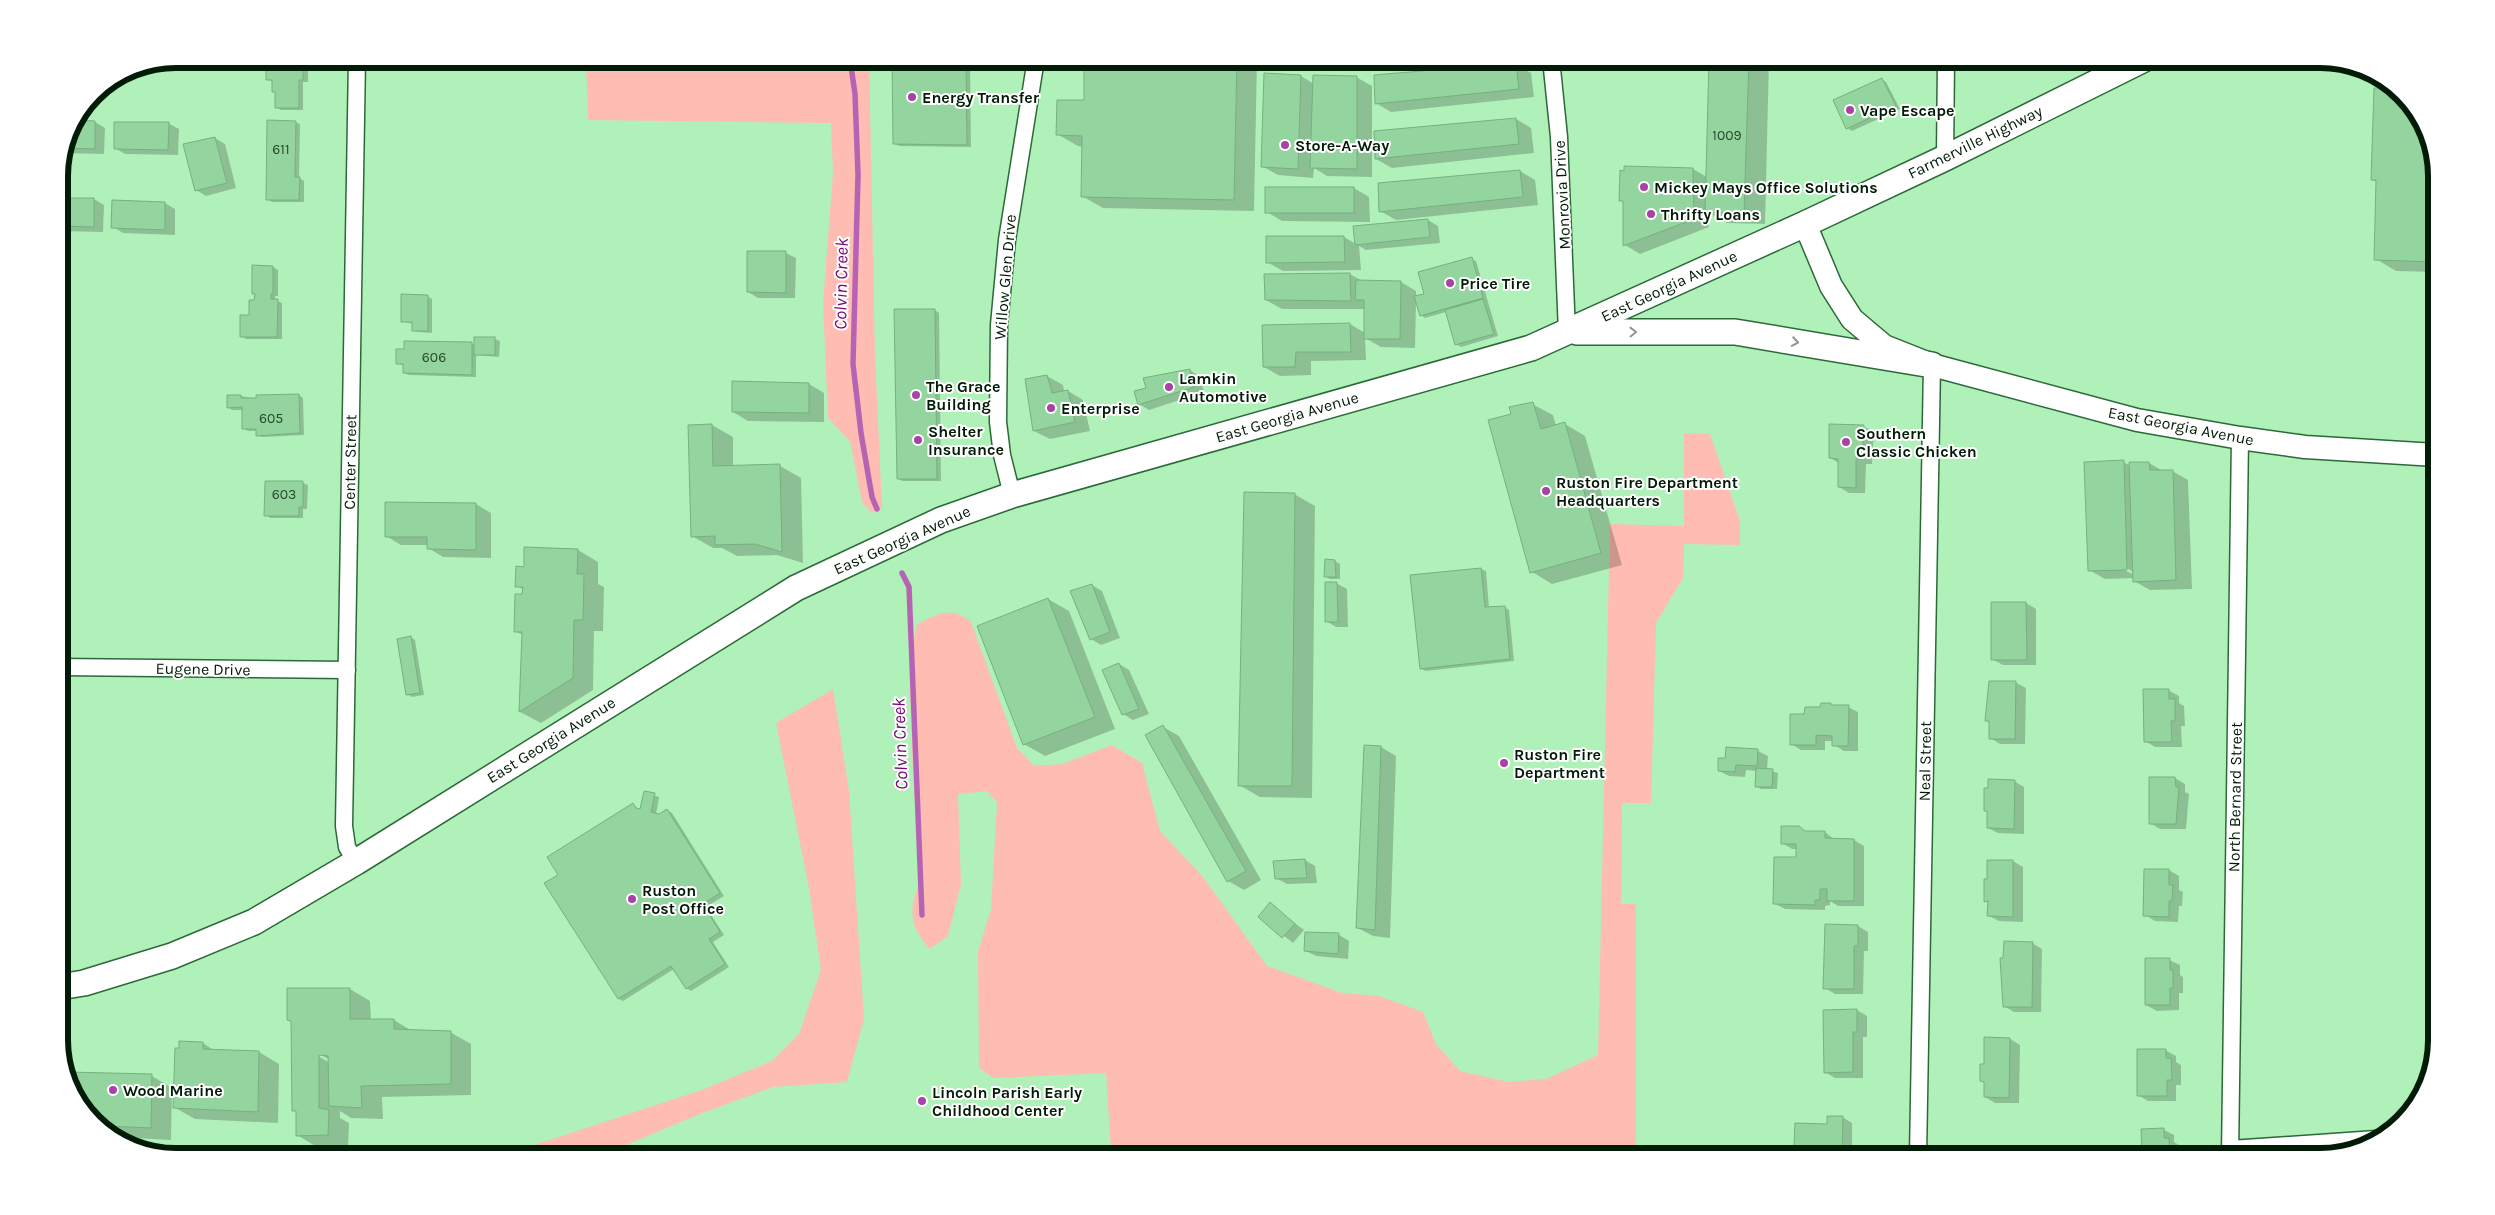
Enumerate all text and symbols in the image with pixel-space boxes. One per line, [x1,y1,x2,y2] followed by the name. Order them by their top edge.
[922,88,1040,107] place label: Energy Transfer
[906,91,918,103] marker: Energy Transfer
[1860,101,1955,120] place label: Vape Escape
[1905,101,2046,183] street label: Farmerville Highway
[1844,104,1856,116] marker: Vape Escape
[1712,127,1742,144] house number: 1009
[1295,136,1389,155] place label: Store-A-Way
[1279,139,1291,151] marker: Store-A-Way
[1550,140,1574,250] street label: Monrovia Drive
[272,141,290,158] house number: 611
[1654,178,1878,197] place label: Mickey Mays Office Solutions
[1638,181,1650,193] marker: Mickey Mays Office Solutions
[1661,205,1760,224] place label: Thrifty Loans
[1645,208,1657,220] marker: Thrifty Loans
[990,213,1020,341] street label: Willow Glen Drive
[829,237,853,330] water label: Colvin Creek
[1598,246,1740,326] street label: East Georgia Avenue
[1460,274,1530,293] place label: Price Tire
[1444,277,1456,289] marker: Price Tire
[1630,327,1637,337] one-way arrow
[1790,337,1799,347] one-way arrow
[422,349,446,366] house number: 606
[1179,369,1267,406] place label: Lamkin Automotive
[926,377,1000,414] place label: The Grace Building
[1163,381,1175,393] marker: Lamkin Automotive
[1213,387,1361,447] street label: East Georgia Avenue
[910,389,922,401] marker: The Grace Building
[1061,399,1140,418] place label: Enterprise
[1045,402,1057,414] marker: Enterprise
[2107,403,2255,449] street label: East Georgia Avenue
[259,410,283,427] house number: 605
[340,414,360,510] street label: Center Street
[928,422,1004,459] place label: Shelter Insurance
[1856,424,1977,461] place label: Southern Classic Chicken
[912,434,924,446] marker: Shelter Insurance
[1840,436,1852,448] marker: Southern Classic Chicken
[1556,473,1738,510] place label: Ruston Fire Department Headquarters
[1540,485,1552,497] marker: Ruston Fire Department Headquarters
[272,486,296,503] house number: 603
[831,501,973,579] street label: East Georgia Avenue
[155,659,251,679] street label: Eugene Drive
[483,693,619,787] street label: East Georgia Avenue
[887,697,913,790] water label: Colvin Creek
[1915,721,1935,801] street label: Neal Street
[2224,722,2246,872] street label: North Bernard Street
[1514,745,1605,782] place label: Ruston Fire Department
[1498,757,1510,769] marker: Ruston Fire Department
[642,881,724,918] place label: Ruston Post Office
[626,893,638,905] marker: Ruston Post Office
[123,1081,223,1100] place label: Wood Marine
[932,1083,1082,1120] place label: Lincoln Parish Early Childhood Center
[107,1084,119,1096] marker: Wood Marine
[916,1095,928,1107] marker: Lincoln Parish Early Childhood Center

